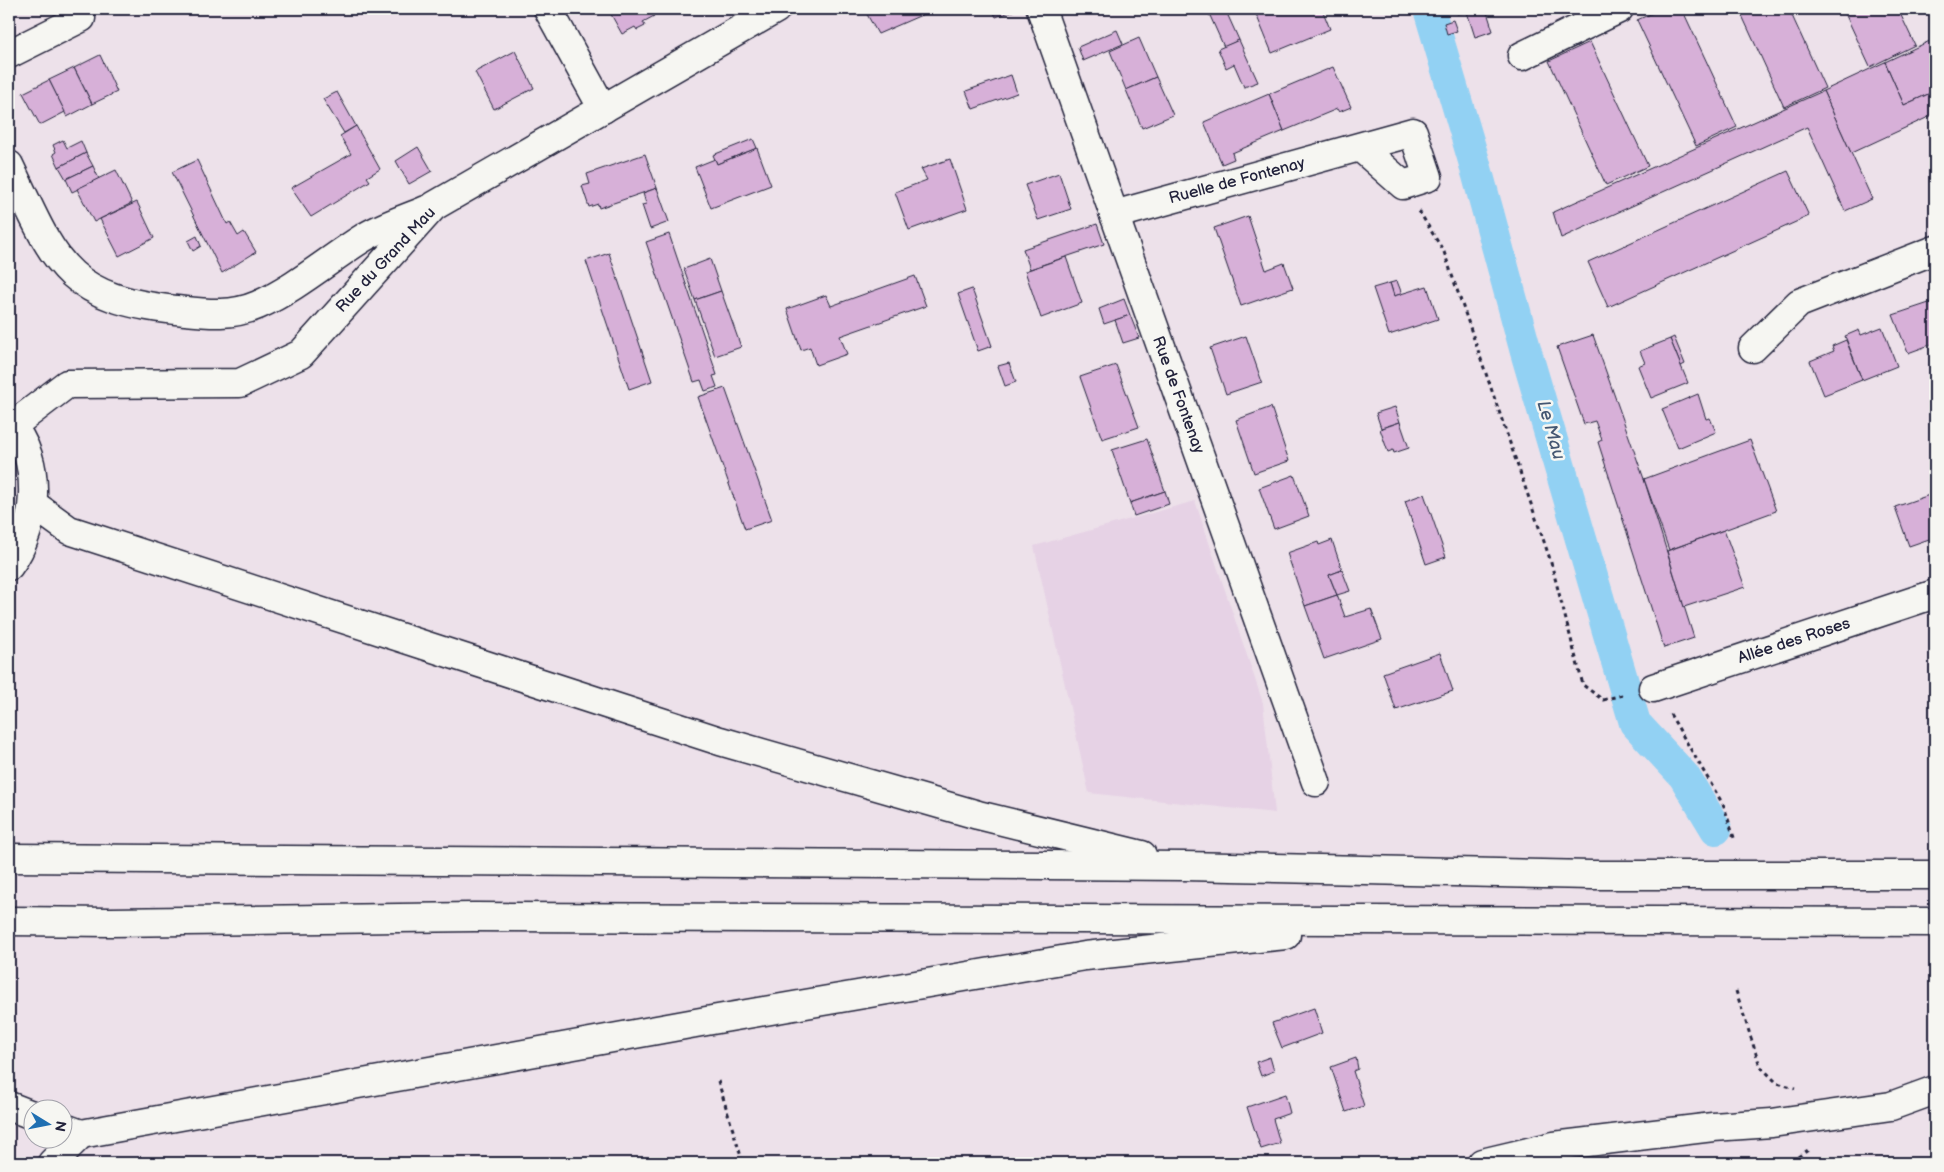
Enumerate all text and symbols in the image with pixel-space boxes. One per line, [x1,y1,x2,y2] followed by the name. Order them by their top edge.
[1167,154,1308,208] street label: Ruelle de Fontenay
[332,203,440,317] street label: Rue du Grand Mau
[1148,334,1208,457] street label: Rue de Fontenay
[1533,398,1569,462] water label: Le Mau
[1735,614,1853,668] street label: Allée des Roses
[22,1100,72,1150] north arrow
[51,1120,70,1133] text: N

